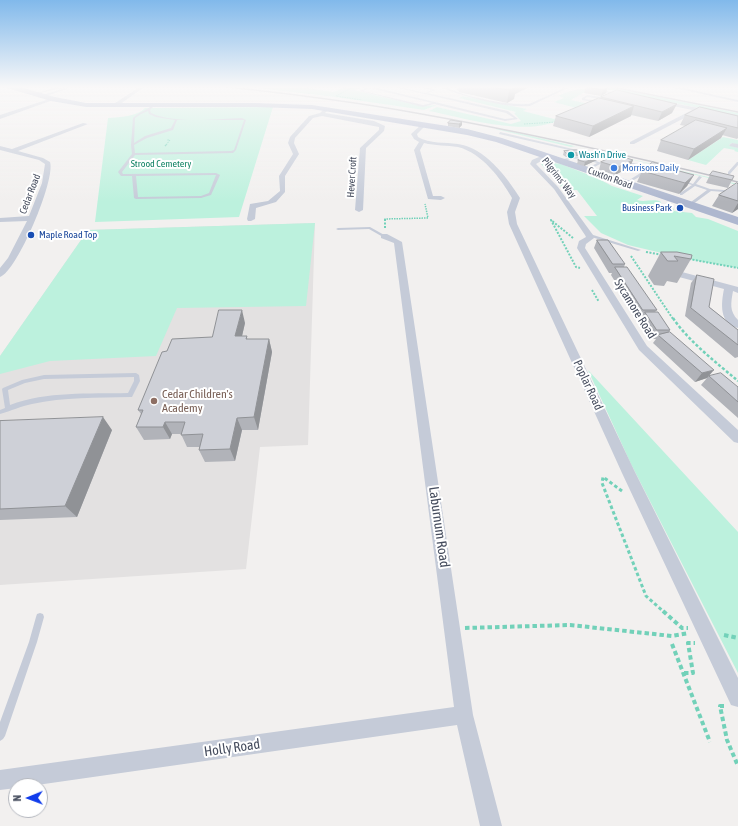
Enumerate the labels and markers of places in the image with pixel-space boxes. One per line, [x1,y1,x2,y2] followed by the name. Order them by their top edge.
[579,149,626,161] place label: Wash'n Drive
[566,150,576,160] marker: Wash'n Drive
[622,162,679,174] place label: Morrisons Daily
[609,163,619,173] marker: Morrisons Daily
[622,202,672,214] place label: Business Park
[675,203,685,213] marker: Business Park
[39,229,97,241] place label: Maple Road Top
[26,230,36,240] marker: Maple Road Top
[162,387,233,415] place label: Cedar Children's Academy
[149,396,159,406] marker: Cedar Children's Academy

